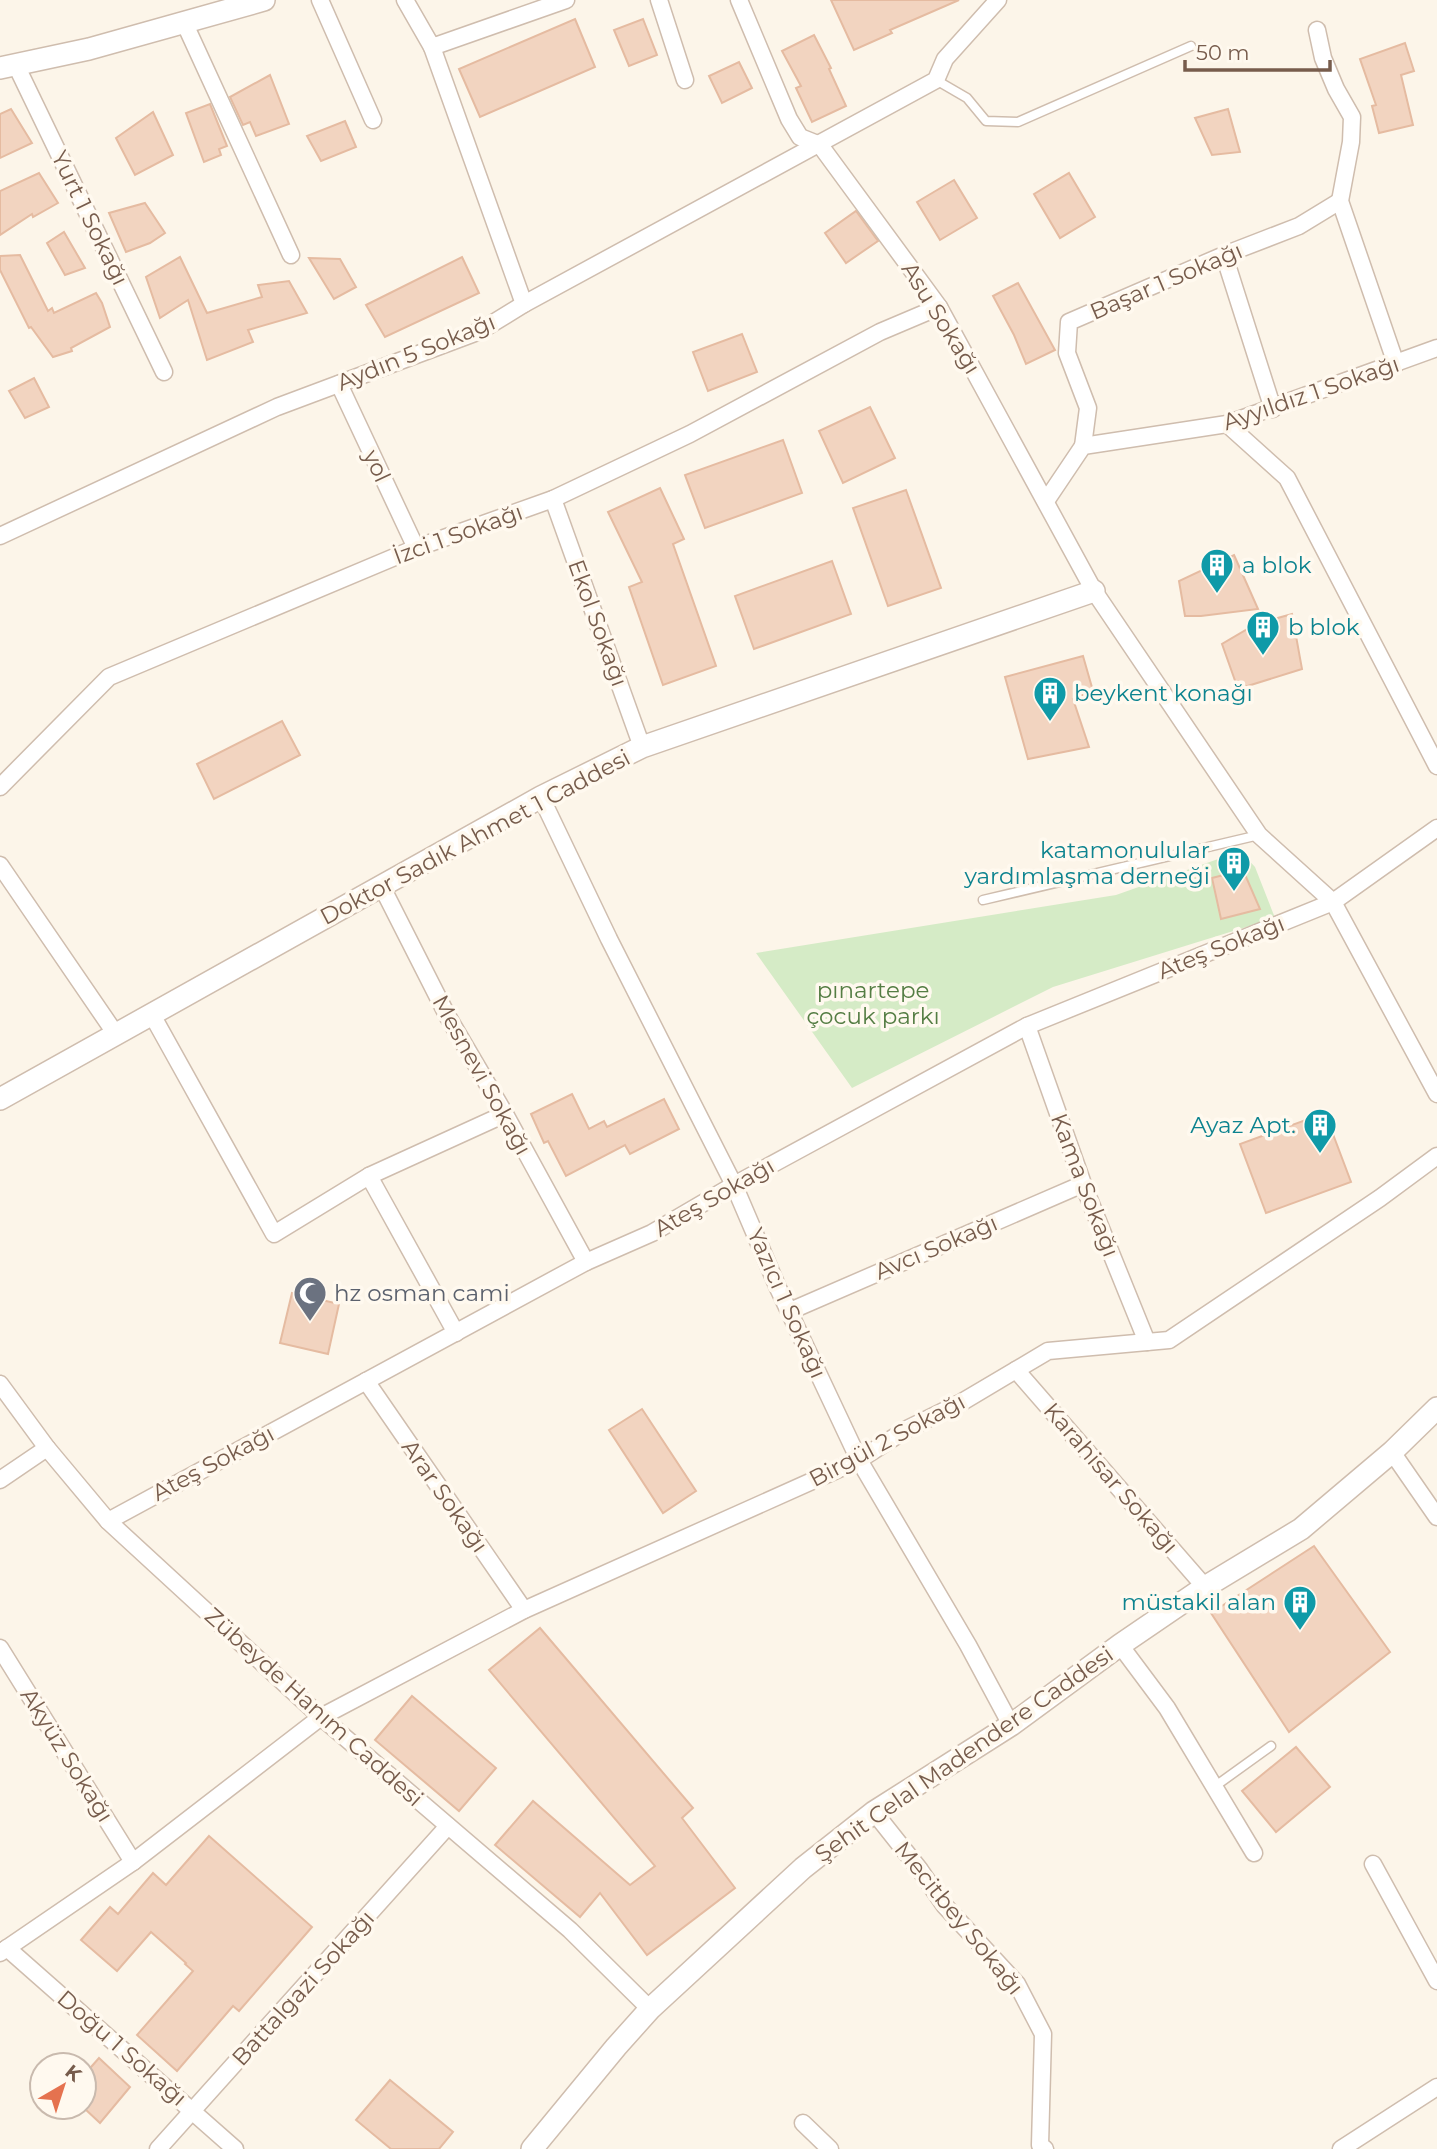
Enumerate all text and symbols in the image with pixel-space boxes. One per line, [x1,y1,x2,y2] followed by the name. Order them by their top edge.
[1185,28,1330,72] scale bar
[1196,40,1250,65] text: 50 m
[45,146,135,290] street label: Yurt 1 Sokağı
[1086,236,1246,326] street label: Başar 1 Sokağı
[896,257,986,379] street label: Asu Sokağı
[333,308,499,396] street label: Aydın 5 Sokağı
[1219,350,1403,436] street label: Ayyıldız 1 Sokağı
[357,444,397,487] street label: yol
[390,498,526,570] street label: İzci 1 Sokağı
[1198,546,1236,595] building icon: a blok
[1242,551,1312,579] place label: a blok
[562,556,634,690] street label: Ekol Sokağı
[1244,608,1282,657] building icon: b blok
[1288,613,1360,641] place label: b blok
[1031,674,1069,723] building icon: beykent konağı
[1074,679,1253,707] place label: beykent konağı
[315,743,635,931] street label: Doktor Sadık Ahmet 1 Caddesi
[963,836,1210,890] place label: katamonulular yardımlaşma derneği
[1215,844,1253,893] building icon: katamonulular yardımlaşma derneği
[1154,909,1288,985] street label: Ateş Sokağı
[806,976,940,1030] park label: pınartepe çocuk parkı
[426,990,538,1160] street label: Mesnevi Sokağı
[1301,1106,1339,1155] building icon: Ayaz Apt.
[1045,1109,1125,1261] street label: Kama Sokağı
[1190,1111,1296,1139] place label: Ayaz Apt.
[649,1151,779,1243] street label: Ateş Sokağı
[870,1209,1002,1285] street label: Avcı Sokağı
[741,1223,833,1383] street label: Yazıcı 1 Sokağı
[291,1274,329,1323] mosque icon: hz osman cami
[334,1279,510,1307] place label: hz osman cami
[804,1387,970,1493] street label: Birgül 2 Sokağı
[1038,1397,1184,1559] street label: Karahisar Sokağı
[147,1419,279,1507] street label: Ateş Sokağı
[396,1434,494,1558] street label: Arar Sokağı
[1281,1583,1319,1632] building icon: müstakil alan
[1121,1588,1276,1616] place label: müstakil alan
[199,1602,429,1812] street label: Zübeyde Hanım Caddesi
[809,1640,1119,1868] street label: Şehit Celal Madendere Caddesi
[15,1683,119,1827] street label: Akyüz Sokağı
[889,1836,1029,2000] street label: Mecitbey Sokağı
[226,1905,380,2071] street label: Battalgazi Sokağı
[51,1984,193,2112] street label: Doğu 1 Sokağı
[28,2051,98,2121] north arrow
[61,2060,87,2087] text: K

